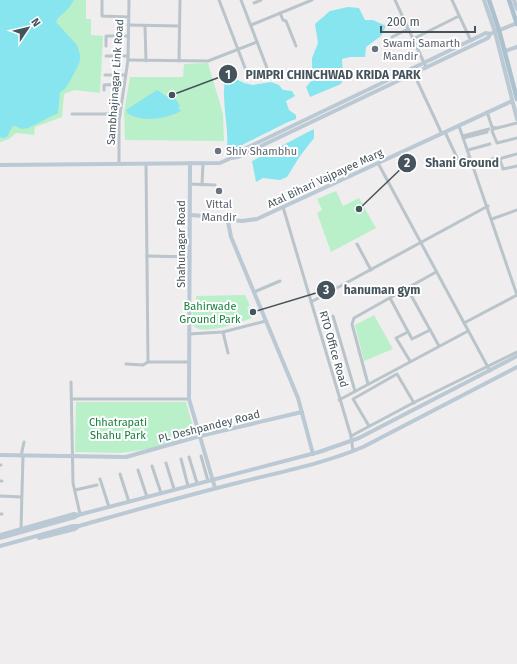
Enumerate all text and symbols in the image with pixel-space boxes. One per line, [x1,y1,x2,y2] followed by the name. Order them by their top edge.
[8,8,48,48] north arrow
[381,8,475,34] scale bar
[387,15,420,29] text: 200 m
[28,16,43,29] text: N
[105,19,126,146] street label: Sambhajinagar Link Road
[383,37,460,63] place label: Swami Samarth Mandir
[370,44,380,54] marker: Swami Samarth Mandir
[218,62,429,86] callout: PIMPRI CHINCHWAD KRIDA PARK
[225,68,231,82] text: 1
[246,68,421,82] text: PIMPRI CHINCHWAD KRIDA PARK
[226,145,297,158] place label: Shiv Shambhu
[213,146,223,156] marker: Shiv Shambhu
[265,146,385,211] street label: Atal Bihari Vajpayee Marg
[397,151,507,175] callout: Shani Ground
[404,156,410,170] text: 2
[425,156,499,170] text: Shani Ground
[214,186,224,196] marker: Vittal Mandir
[202,198,237,224] place label: Vittal Mandir
[175,200,188,288] street label: Shahunagar Road
[316,278,429,302] callout: hanuman gym
[322,283,329,297] text: 3
[344,283,420,297] text: hanuman gym
[179,300,241,326] park label: Bahirwade Ground Park
[316,309,351,389] street label: RTO Office Road
[157,408,261,445] street label: PL Deshpandey Road
[89,416,147,442] park label: Chhatrapati Shahu Park

